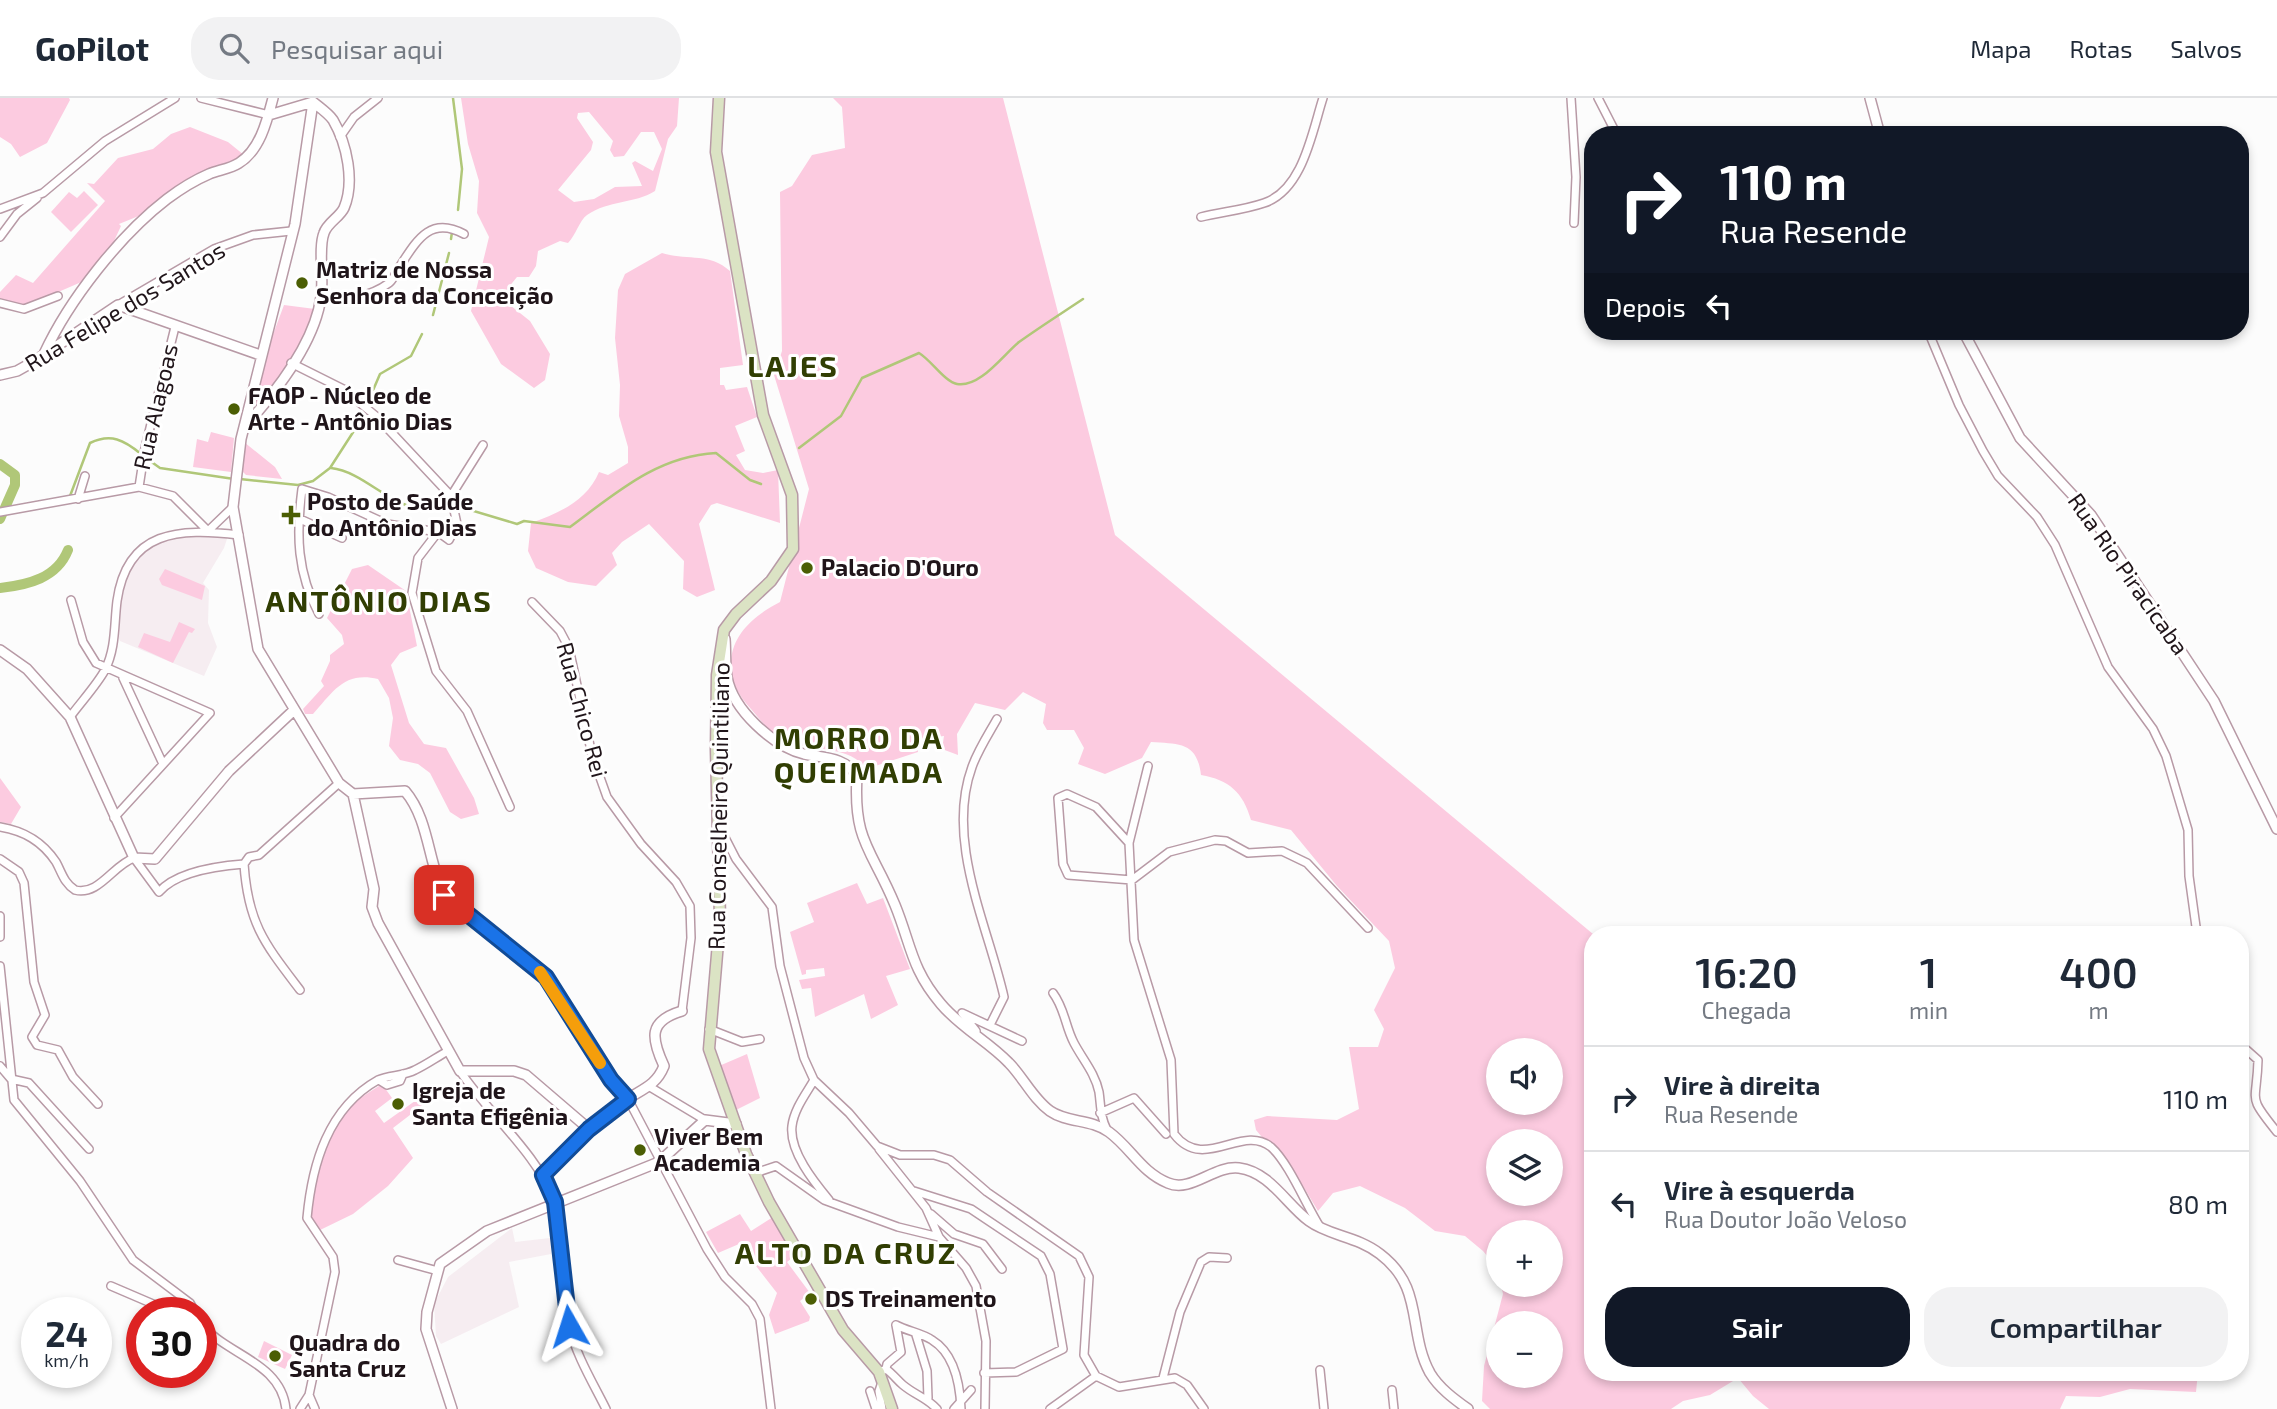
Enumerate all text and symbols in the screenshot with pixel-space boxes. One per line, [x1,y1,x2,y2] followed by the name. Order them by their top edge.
[191,17,681,80] search box
[35,28,149,68] text: GoPilot
[215,29,253,67] icon: search
[271,33,443,64] text: Pesquisar aqui
[1970,34,2032,63] text: Mapa
[2070,34,2132,63] text: Rotas
[2170,34,2242,63] text: Salvos
[1720,151,1847,210] text: 110 m
[1605,154,1696,245] icon: right
[1720,211,1907,249] text: Rua Resende
[19,235,230,377] street label: Rua Felipe dos Santos
[316,255,554,310] place label: Matriz de Nossa Senhora da Conceição
[294,275,310,291] marker: Matriz de Nossa Senhora da Conceição
[1700,287,1738,325] icon: left
[1605,291,1686,322] text: Depois
[127,341,183,472] street label: Rua Alagoas
[747,347,839,383] district label: LAJES
[248,381,452,435] place label: FAOP - Núcleo de Arte - Antônio Dias
[226,401,242,417] marker: FAOP - Núcleo de Arte - Antônio Dias
[307,487,477,541] place label: Posto de Saúde do Antônio Dias
[2063,487,2195,660] street label: Rua Rio Piracicaba
[281,505,301,525] marker: Posto de Saúde do Antônio Dias
[821,553,979,581] place label: Palacio D'Ouro
[799,560,815,576] marker: Palacio D'Ouro
[265,582,493,618] district label: ANTÔNIO DIAS
[551,639,614,780] street label: Rua Chico Rei
[701,662,735,950] street label: Rua Conselheiro Quintiliano
[774,719,944,790] district label: MORRO DA QUEIMADA
[414,865,474,925] pin
[425,876,463,914] icon: arrive
[1695,946,1798,996] text: 16:20
[1920,946,1937,996] text: 1
[2059,946,2138,996] text: 400
[1701,996,1791,1024] text: Chegada
[1909,996,1948,1024] text: min
[2088,996,2109,1024] text: m
[1486,1038,1563,1388] map controls
[1486,1038,1563,1115] button: sound
[1664,1069,1820,1100] text: Vire à direita
[412,1076,568,1130] place label: Igreja de Santa Efigênia
[1605,1080,1643,1118] icon: right
[2163,1083,2228,1114] text: 110 m
[390,1096,406,1112] marker: Igreja de Santa Efigênia
[1664,1100,1798,1128] text: Rua Resende
[654,1122,763,1176] place label: Viver Bem Academia
[1486,1129,1563,1206] button: layers
[632,1142,648,1158] marker: Viver Bem Academia
[1664,1174,1855,1205] text: Vire à esquerda
[1605,1185,1643,1223] icon: left
[2168,1188,2228,1219] text: 80 m
[1664,1205,1907,1233] text: Rua Doutor João Veloso
[1486,1220,1563,1297] button: +
[735,1234,957,1270] district label: ALTO DA CRUZ
[825,1284,997,1312] place label: DS Treinamento
[1605,1287,1910,1367] button: Sair
[1924,1287,2228,1367] button: Compartilhar
[532,1289,606,1363] position arrow
[803,1291,819,1307] marker: DS Treinamento
[126,1297,217,1388] speed limit sign: 30
[1486,1311,1563,1388] button: −
[45,1312,88,1354] text: 24
[289,1328,406,1382] place label: Quadra do Santa Cruz
[267,1348,283,1364] marker: Quadra do Santa Cruz
[44,1349,89,1371] text: km/h

